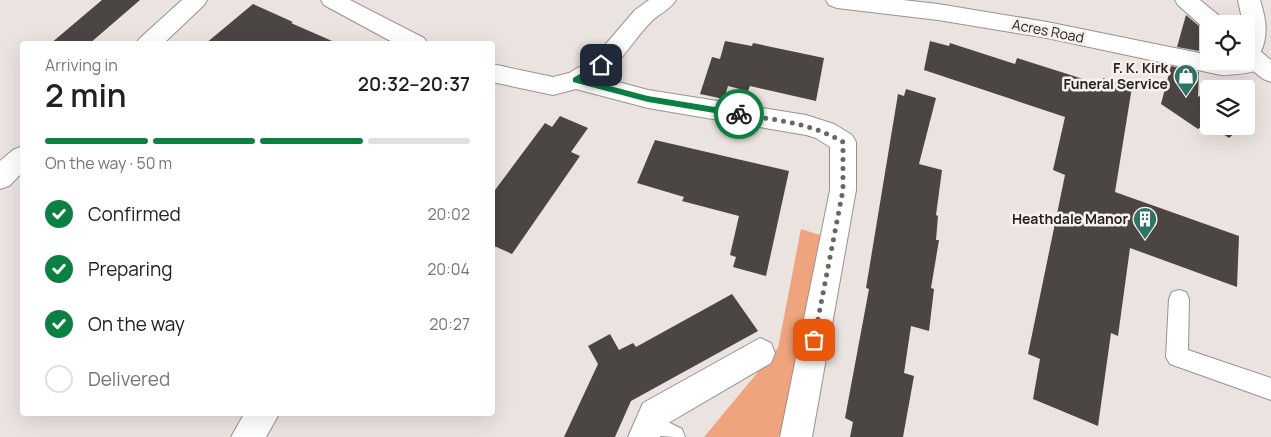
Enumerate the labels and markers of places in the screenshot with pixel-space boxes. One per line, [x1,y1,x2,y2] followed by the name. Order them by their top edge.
[580,44,622,86] pin
[1063,58,1168,93] place label: F. K. Kirk Funeral Service
[1173,63,1199,97] shop icon: F. K. Kirk Funeral Service
[1132,206,1158,240] building icon: Heathdale Manor
[1012,209,1128,228] place label: Heathdale Manor
[793,319,835,361] pin

